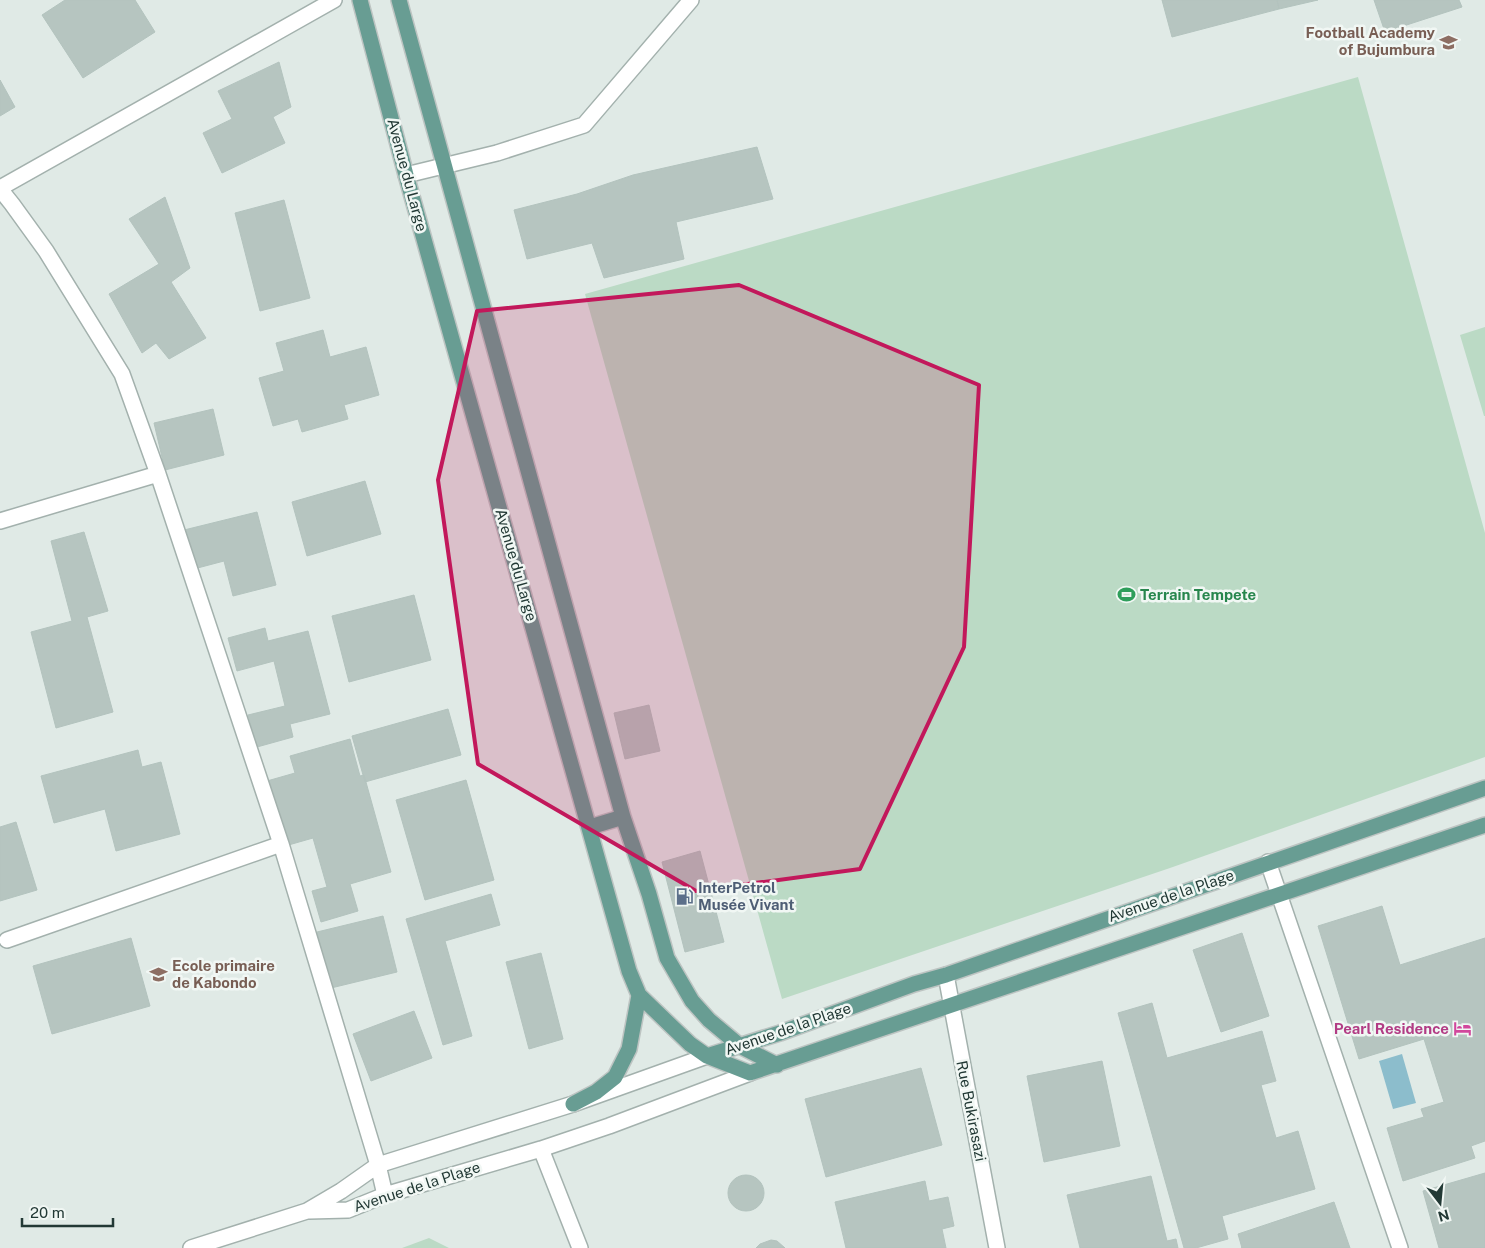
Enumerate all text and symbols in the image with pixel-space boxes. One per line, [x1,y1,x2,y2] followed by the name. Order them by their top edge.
[1306,24,1436,58] place label: Football Academy of Bujumbura
[1439,32,1459,52] school or university icon: Football Academy of Bujumbura
[384,117,431,233] street label: Avenue du Large
[492,507,541,623] street label: Avenue du Large
[1116,585,1136,605] sports icon: Terrain Tempete
[1140,586,1256,603] place label: Terrain Tempete
[1106,866,1236,925] street label: Avenue de la Plage
[698,879,794,913] place label: InterPetrol Musée Vivant
[674,887,694,907] fuel station icon: InterPetrol Musée Vivant
[172,957,275,991] place label: Ecole primaire de Kabondo
[148,965,168,985] school or university icon: Ecole primaire de Kabondo
[723,999,853,1058] street label: Avenue de la Plage
[1453,1019,1473,1039] hotel icon: Pearl Residence
[1334,1020,1449,1037] place label: Pearl Residence
[953,1059,990,1163] street label: Rue Bukirasazi
[351,1158,482,1215] street label: Avenue de la Plage
[1415,1178,1465,1228] north arrow
[22,1196,114,1228] scale bar
[30,1204,65,1221] text: 20 m
[1436,1206,1451,1225] text: N

